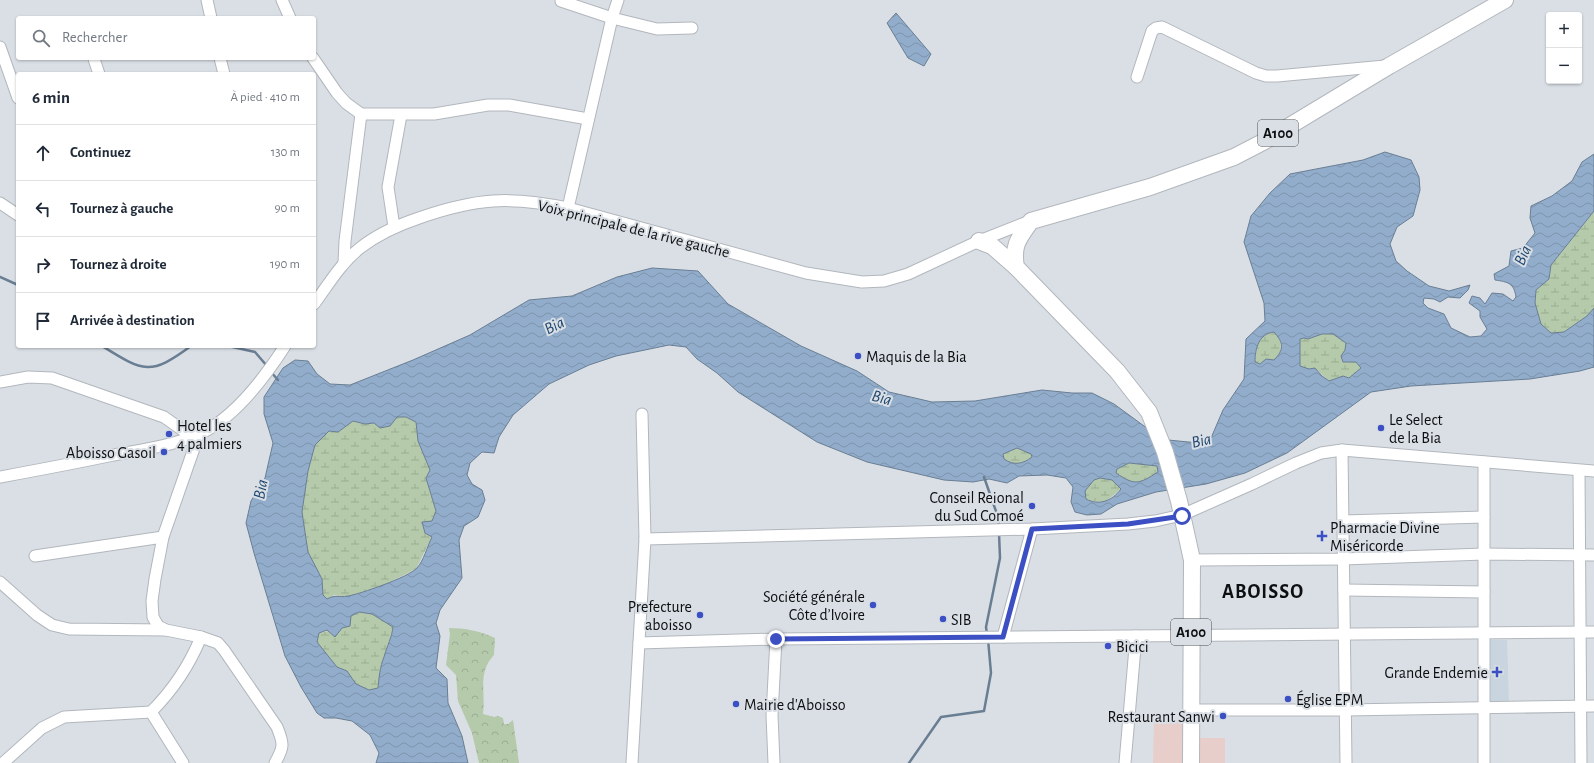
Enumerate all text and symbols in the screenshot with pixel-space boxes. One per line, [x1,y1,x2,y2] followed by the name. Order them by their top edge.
[1546,12,1582,84] map controls
[1546,12,1582,48] button: +
[16,16,316,60] search box
[30,27,52,49] icon: search
[62,30,127,45] text: Rechercher
[1546,48,1582,84] button: −
[32,89,70,106] text: 6 min
[230,91,300,104] text: À pied · 410 m
[1258,120,1298,146] road number: A100
[32,142,54,164] icon: ahead
[70,145,131,160] text: Continuez
[271,146,300,159] text: 130 m
[536,197,731,261] street label: Voix principale de la rive gauche
[32,198,54,220] icon: left
[70,201,173,216] text: Tournez à gauche
[274,202,300,215] text: 90 m
[1511,243,1534,268] water label: Bia
[32,254,54,276] icon: right
[70,257,167,272] text: Tournez à droite
[270,258,300,271] text: 190 m
[32,310,54,332] icon: arrive
[70,313,195,328] text: Arrivée à destination
[542,313,567,338] water label: Bia
[866,349,967,365] place label: Maquis de la Bia
[853,351,863,361] marker: Maquis de la Bia
[870,387,894,408] water label: Bia
[1389,412,1443,446] place label: Le Select de la Bia
[177,418,242,452] place label: Hotel les 4 palmiers
[1376,423,1386,433] marker: Le Select de la Bia
[164,429,174,439] marker: Hotel les 4 palmiers
[1190,430,1213,451] water label: Bia
[66,445,156,461] place label: Aboisso Gasoil
[159,447,169,457] marker: Aboisso Gasoil
[250,478,271,500] water label: Bia
[929,490,1024,524] place label: Conseil Reional du Sud Comoé
[1027,501,1037,511] marker: Conseil Reional du Sud Comoé
[1173,507,1191,525] route start
[1330,520,1440,554] place label: Pharmacie Divine Miséricorde
[1317,531,1327,541] marker: Pharmacie Divine Miséricorde
[1222,582,1304,602] district label: ABOISSO
[763,589,865,623] place label: Société générale Côte d’Ivoire
[628,599,692,633] place label: Prefecture aboisso
[868,600,878,610] marker: Société générale Côte d’Ivoire
[695,610,705,620] marker: Prefecture aboisso
[951,612,971,628] place label: SIB
[938,614,948,624] marker: SIB
[1171,619,1211,645] road number: A100
[767,630,785,648] route end
[1116,639,1149,655] place label: Bicici
[1103,641,1113,651] marker: Bicici
[1384,665,1488,681] place label: Grande Endemie
[1491,666,1503,678] marker: Grande Endemie
[1296,690,1363,708] place label: Église EPM
[1283,694,1293,704] marker: Église EPM
[744,697,846,713] place label: Mairie d'Aboisso
[731,699,741,709] marker: Mairie d'Aboisso
[1108,709,1215,725] place label: Restaurant Sanwi
[1218,711,1228,721] marker: Restaurant Sanwi

